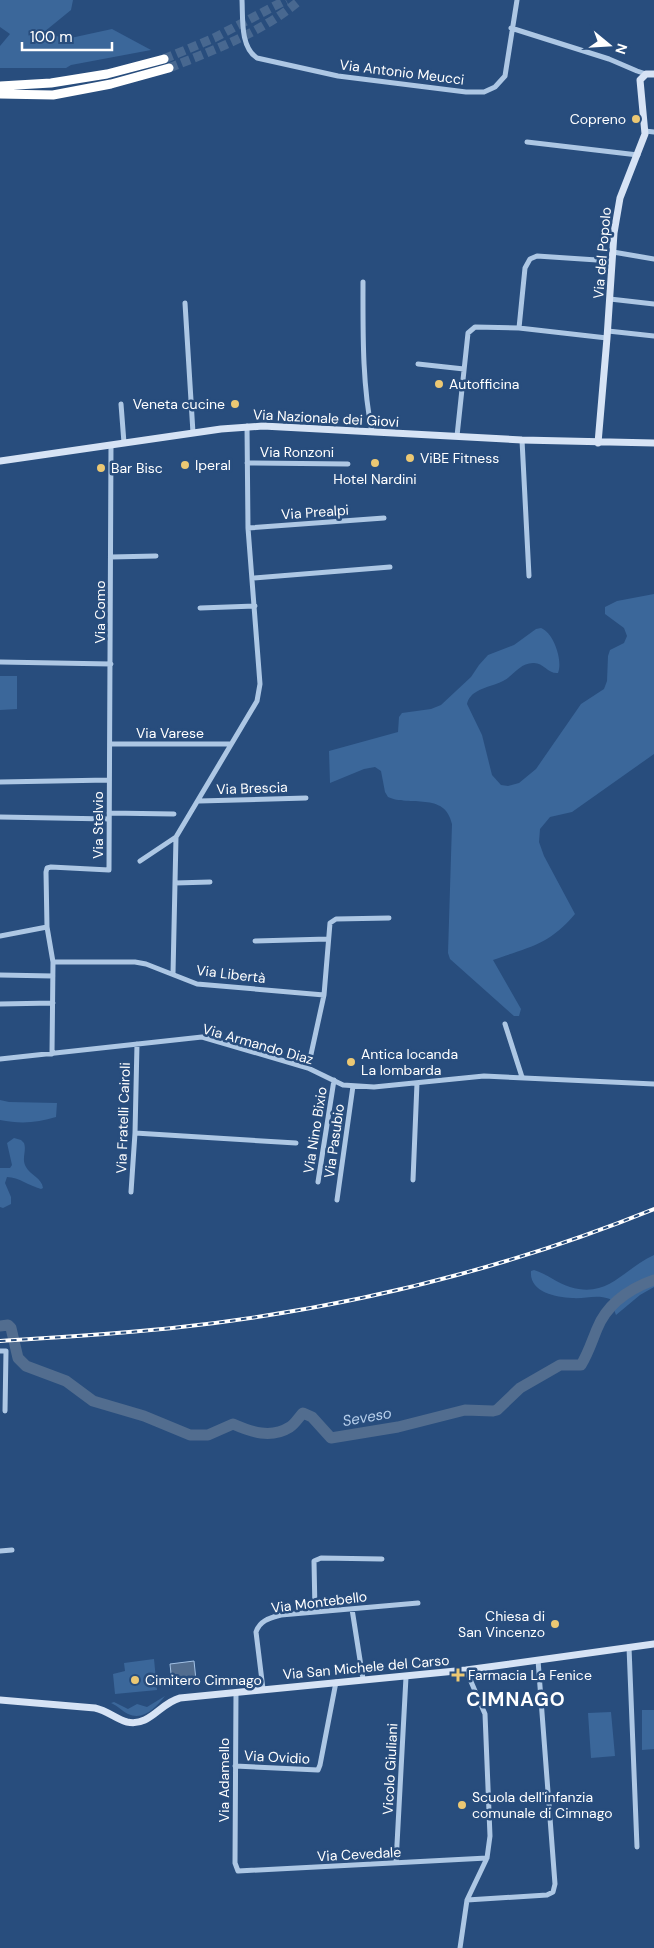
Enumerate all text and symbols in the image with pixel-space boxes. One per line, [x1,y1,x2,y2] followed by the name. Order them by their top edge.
[22,20,112,52] scale bar
[584,20,634,70] north arrow
[30,27,73,47] text: 100 m
[611,41,632,57] text: N
[339,55,465,89] street label: Via Antonio Meucci
[570,110,626,128] place label: Copreno
[630,113,642,125] marker: Copreno
[589,206,615,300] street label: Via del Popolo
[449,375,519,393] place label: Autofficina
[433,378,445,390] marker: Autofficina
[133,395,225,413] place label: Veneta cucine
[229,398,241,410] marker: Veneta cucine
[252,405,400,431] street label: Via Nazionale dei Giovi
[260,443,334,461] street label: Via Ronzoni
[420,449,499,467] place label: ViBE Fitness
[404,452,416,464] marker: ViBE Fitness
[195,456,231,474] place label: Iperal
[369,457,381,469] marker: Hotel Nardini
[111,459,163,477] place label: Bar Bisc
[179,459,191,471] marker: Iperal
[95,462,107,474] marker: Bar Bisc
[333,470,417,488] place label: Hotel Nardini
[280,501,350,523] street label: Via Prealpi
[91,580,109,644] street label: Via Como
[136,724,204,742] street label: Via Varese
[216,778,288,798] street label: Via Brescia
[89,791,107,859] street label: Via Stelvio
[195,961,267,987] street label: Via Libertà
[200,1020,316,1068] street label: Via Armando Diaz
[361,1045,458,1079] place label: Antica locanda La lombarda
[345,1056,357,1068] marker: Antica locanda La lombarda
[112,1062,134,1174] street label: Via Fratelli Cairoli
[299,1085,331,1175] street label: Via Nino Bixio
[320,1103,348,1179] street label: Via Pasubio
[341,1403,393,1431] water label: Seveso
[270,1587,368,1617] street label: Via Montebello
[458,1607,545,1641] place label: Chiesa di San Vincenzo
[549,1618,561,1630] marker: Chiesa di San Vincenzo
[282,1651,450,1683] street label: Via San Michele del Carso
[468,1666,592,1684] place label: Farmacia La Fenice
[452,1669,464,1681] marker: Farmacia La Fenice
[145,1671,262,1689] place label: Cimitero Cimnago
[129,1674,141,1686] marker: Cimitero Cimnago
[466,1687,566,1712] district label: CIMNAGO
[379,1723,401,1815] street label: Vicolo Giuliani
[215,1738,233,1822] street label: Via Adamello
[244,1746,310,1768] street label: Via Ovidio
[472,1788,612,1822] place label: Scuola dell'infanzia comunale di Cimnago
[456,1799,468,1811] marker: Scuola dell'infanzia comunale di Cimnago
[316,1843,402,1865] street label: Via Cevedale

